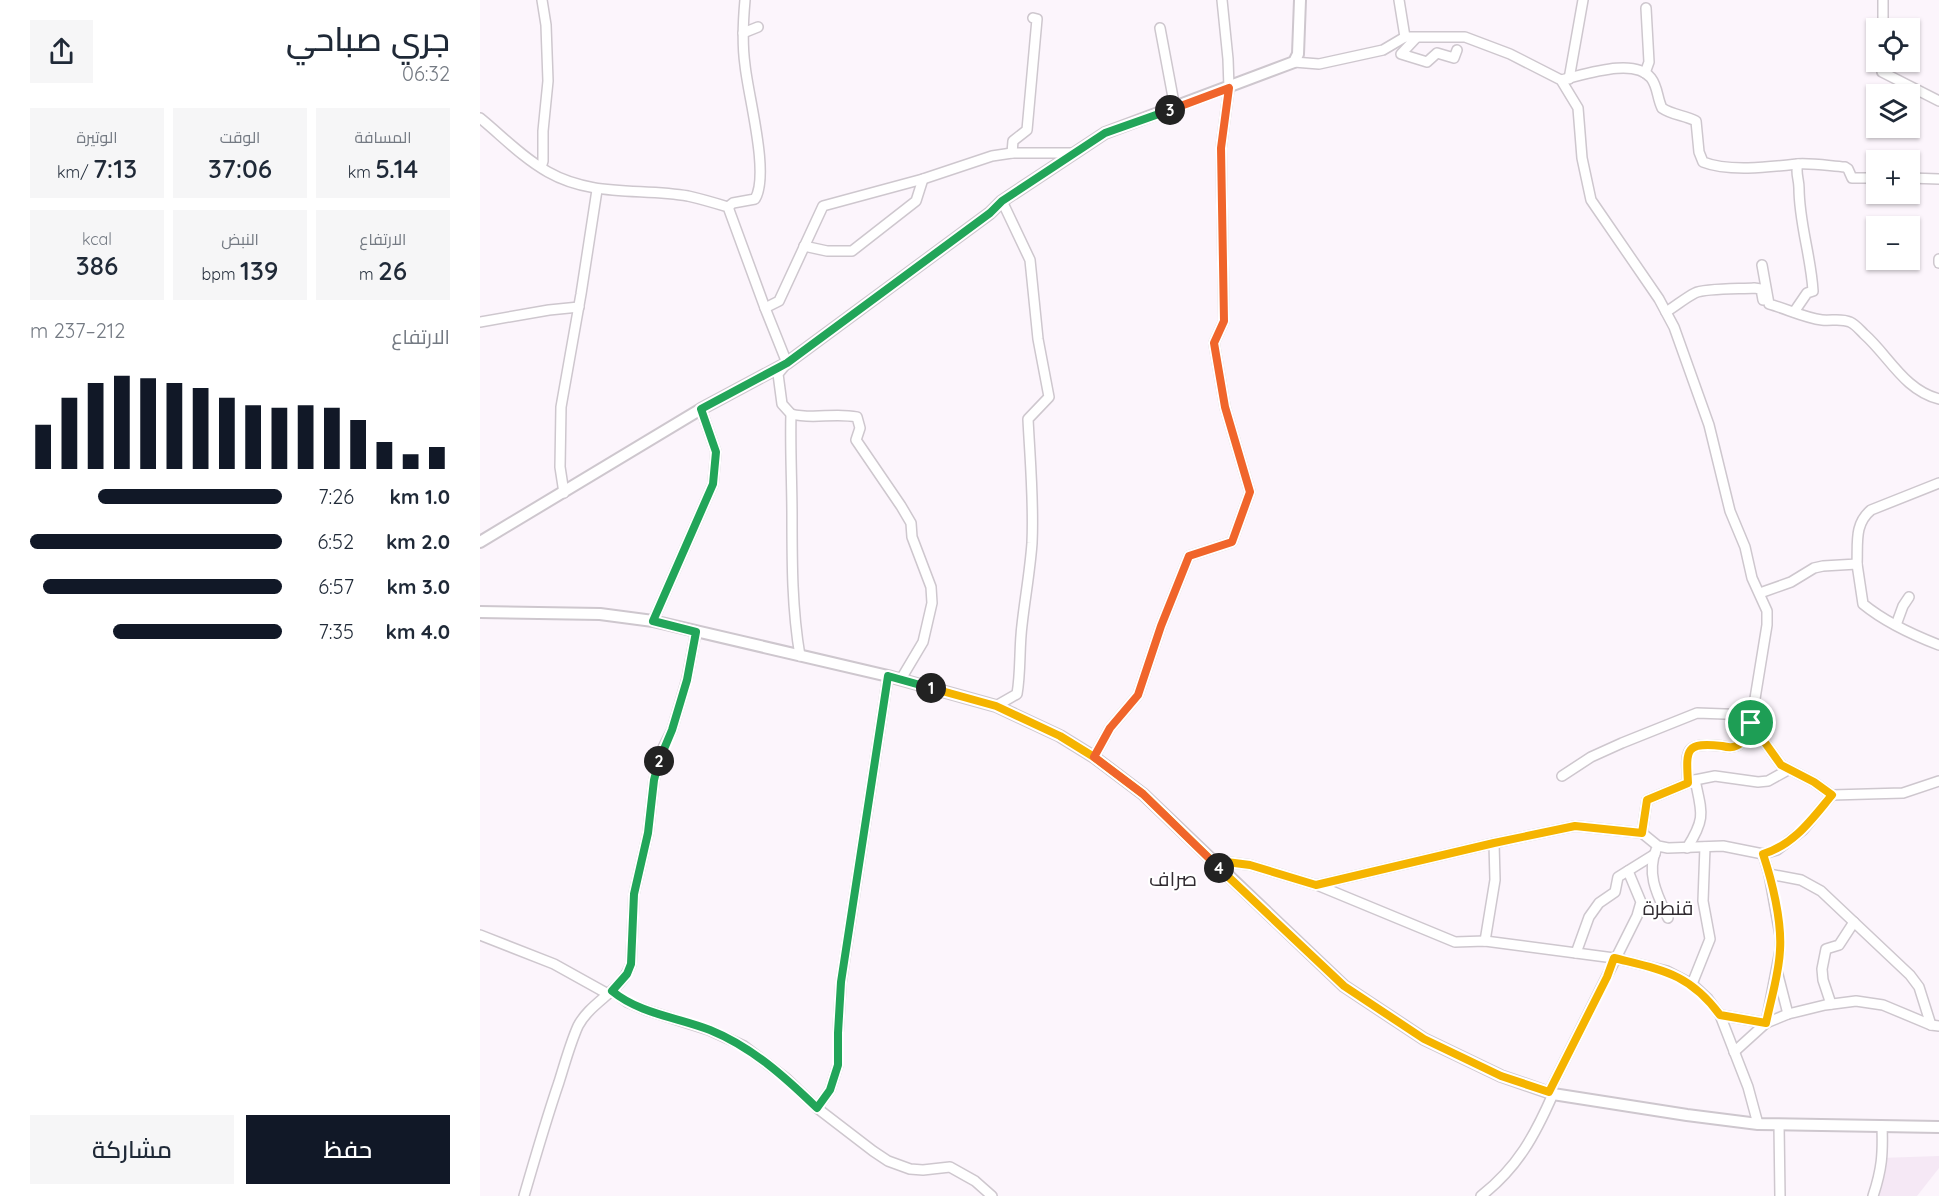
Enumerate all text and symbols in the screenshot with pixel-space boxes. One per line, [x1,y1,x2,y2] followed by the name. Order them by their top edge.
[286,18,450,59] text: جري صباحي
[1866,18,1920,270] map controls
[1866,18,1920,72] button: locate
[30,20,93,83] button: share
[402,61,450,86] text: 06:32
[1866,84,1920,138] button: layers
[1155,95,1185,125] pin: 3
[1166,100,1174,120] text: 3
[76,127,118,147] text: الوتيرة
[220,127,260,147] text: الوقت
[355,127,411,147] text: المسافة
[1866,150,1920,204] button: +
[93,152,137,185] text: 7:13
[208,152,272,185] text: 37:06
[375,152,418,185] text: 5.14
[57,162,93,182] text: /km
[348,162,375,182] text: km
[1866,216,1920,270] button: −
[82,229,112,249] text: kcal
[221,229,259,249] text: النبض
[360,229,406,249] text: الارتفاع
[76,249,118,282] text: 386
[240,254,278,287] text: 139
[378,254,407,287] text: 26
[202,264,240,284] text: bpm
[359,264,378,284] text: m
[30,318,125,343] text: 212–237 m
[391,324,450,349] text: الارتفاع
[318,484,354,509] text: 7:26
[390,484,450,509] text: 1.0 km
[318,529,354,554] text: 6:52
[386,529,450,554] text: 2.0 km
[318,574,354,599] text: 6:57
[387,574,450,599] text: 3.0 km
[319,619,354,644] text: 7:35
[386,619,450,644] text: 4.0 km
[916,673,946,703] pin: 1
[928,678,934,698] text: 1
[1725,697,1776,748] pin
[1734,706,1767,739] icon: arrive
[644,746,674,776] pin: 2
[654,751,664,771] text: 2
[1204,853,1234,883] pin: 4
[1214,858,1224,878] text: 4
[1149,866,1197,891] district label: صراف
[1643,895,1693,920] district label: قنطرة
[30,1115,234,1184] button: مشاركة
[246,1115,450,1184] button: حفظ

